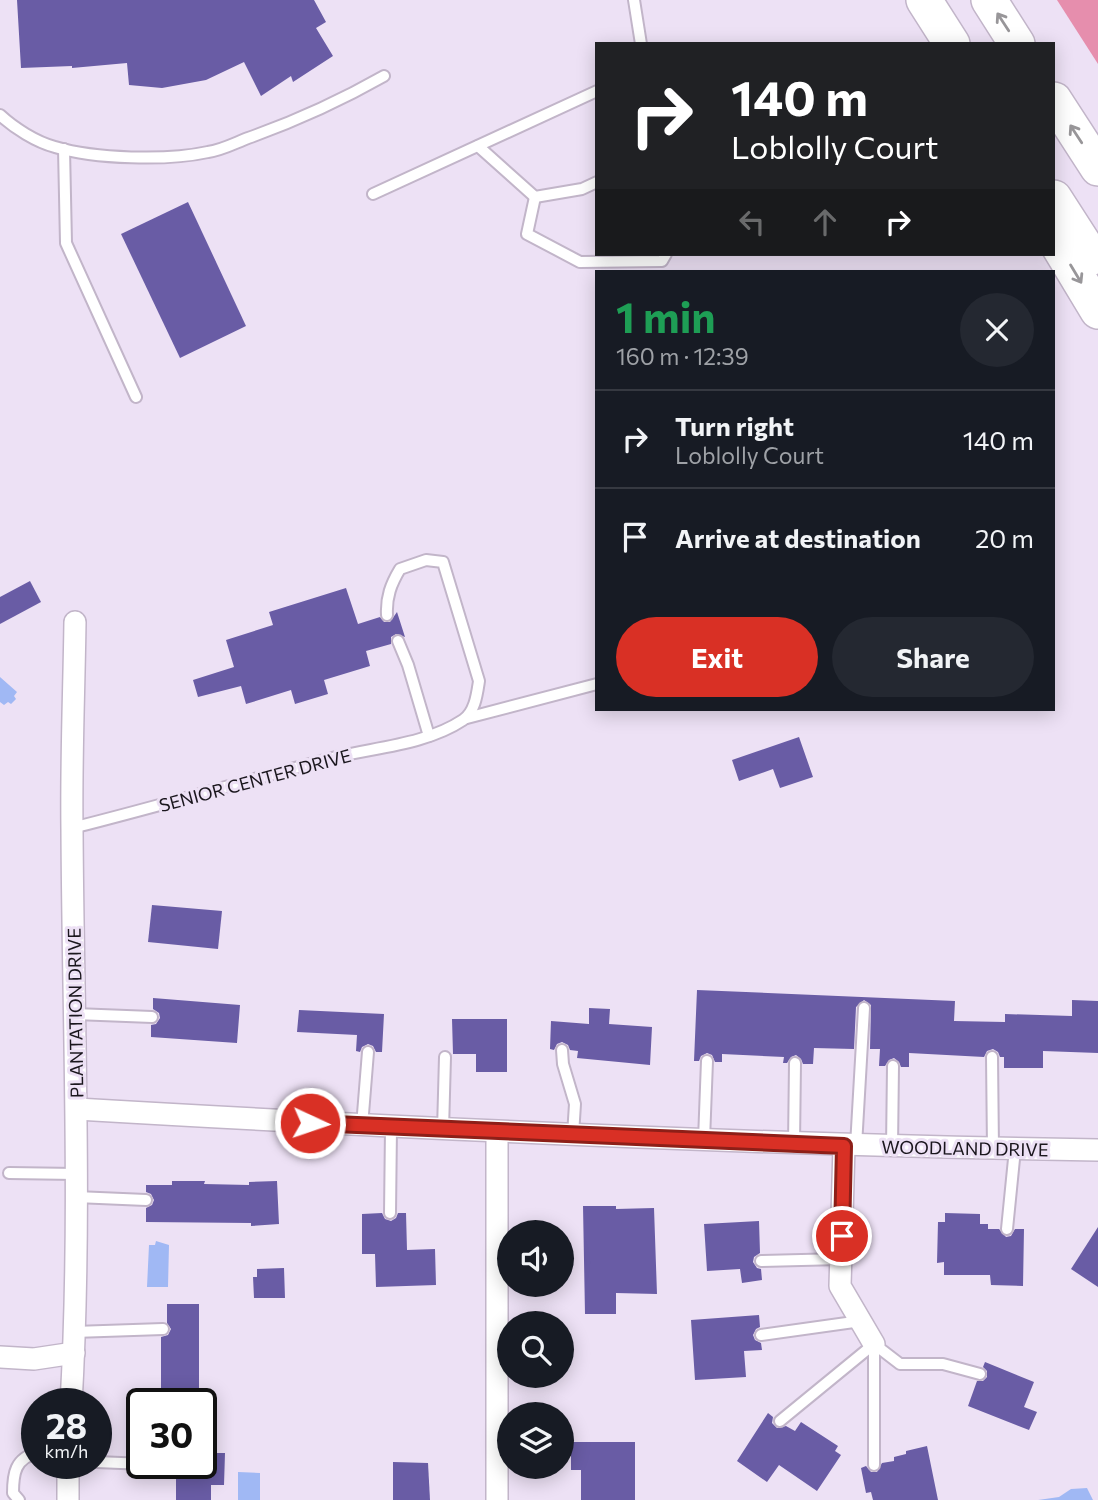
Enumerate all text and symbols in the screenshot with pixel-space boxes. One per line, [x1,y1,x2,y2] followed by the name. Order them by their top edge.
[996,13,1010,32] one-way arrow
[731,66,868,126] text: 140 m
[616,70,707,161] icon: right
[1068,124,1082,144] one-way arrow
[731,126,938,166] text: Loblolly Court
[733,203,771,241] icon: left
[806,203,844,241] icon: ahead
[879,203,917,241] icon: right
[1069,264,1083,284] one-way arrow
[616,290,716,342] text: 1 min
[960,293,1034,367] button: close
[616,342,749,370] text: 160 m · 12:39
[675,410,794,441] text: Turn right
[616,420,654,458] icon: right
[963,424,1034,455] text: 140 m
[675,441,824,469] text: Loblolly Court
[616,518,654,556] icon: arrive
[675,522,921,553] text: Arrive at destination
[975,522,1034,553] text: 20 m
[616,617,818,697] button: Exit
[832,617,1034,697] button: Share
[157,744,353,816] street label: SENIOR CENTER DRIVE
[63,928,87,1098] street label: PLANTATION DRIVE
[273,1086,347,1160] position arrow
[881,1136,1049,1160] street label: WOODLAND DRIVE
[812,1206,872,1266] pin
[823,1217,861,1255] icon: arrive
[497,1220,574,1479] map controls
[497,1220,574,1297] button: sound
[497,1311,574,1388] button: search
[126,1388,217,1479] speed limit sign: 30
[497,1402,574,1479] button: layers
[46,1403,87,1446] text: 28
[45,1440,88,1462] text: km/h

